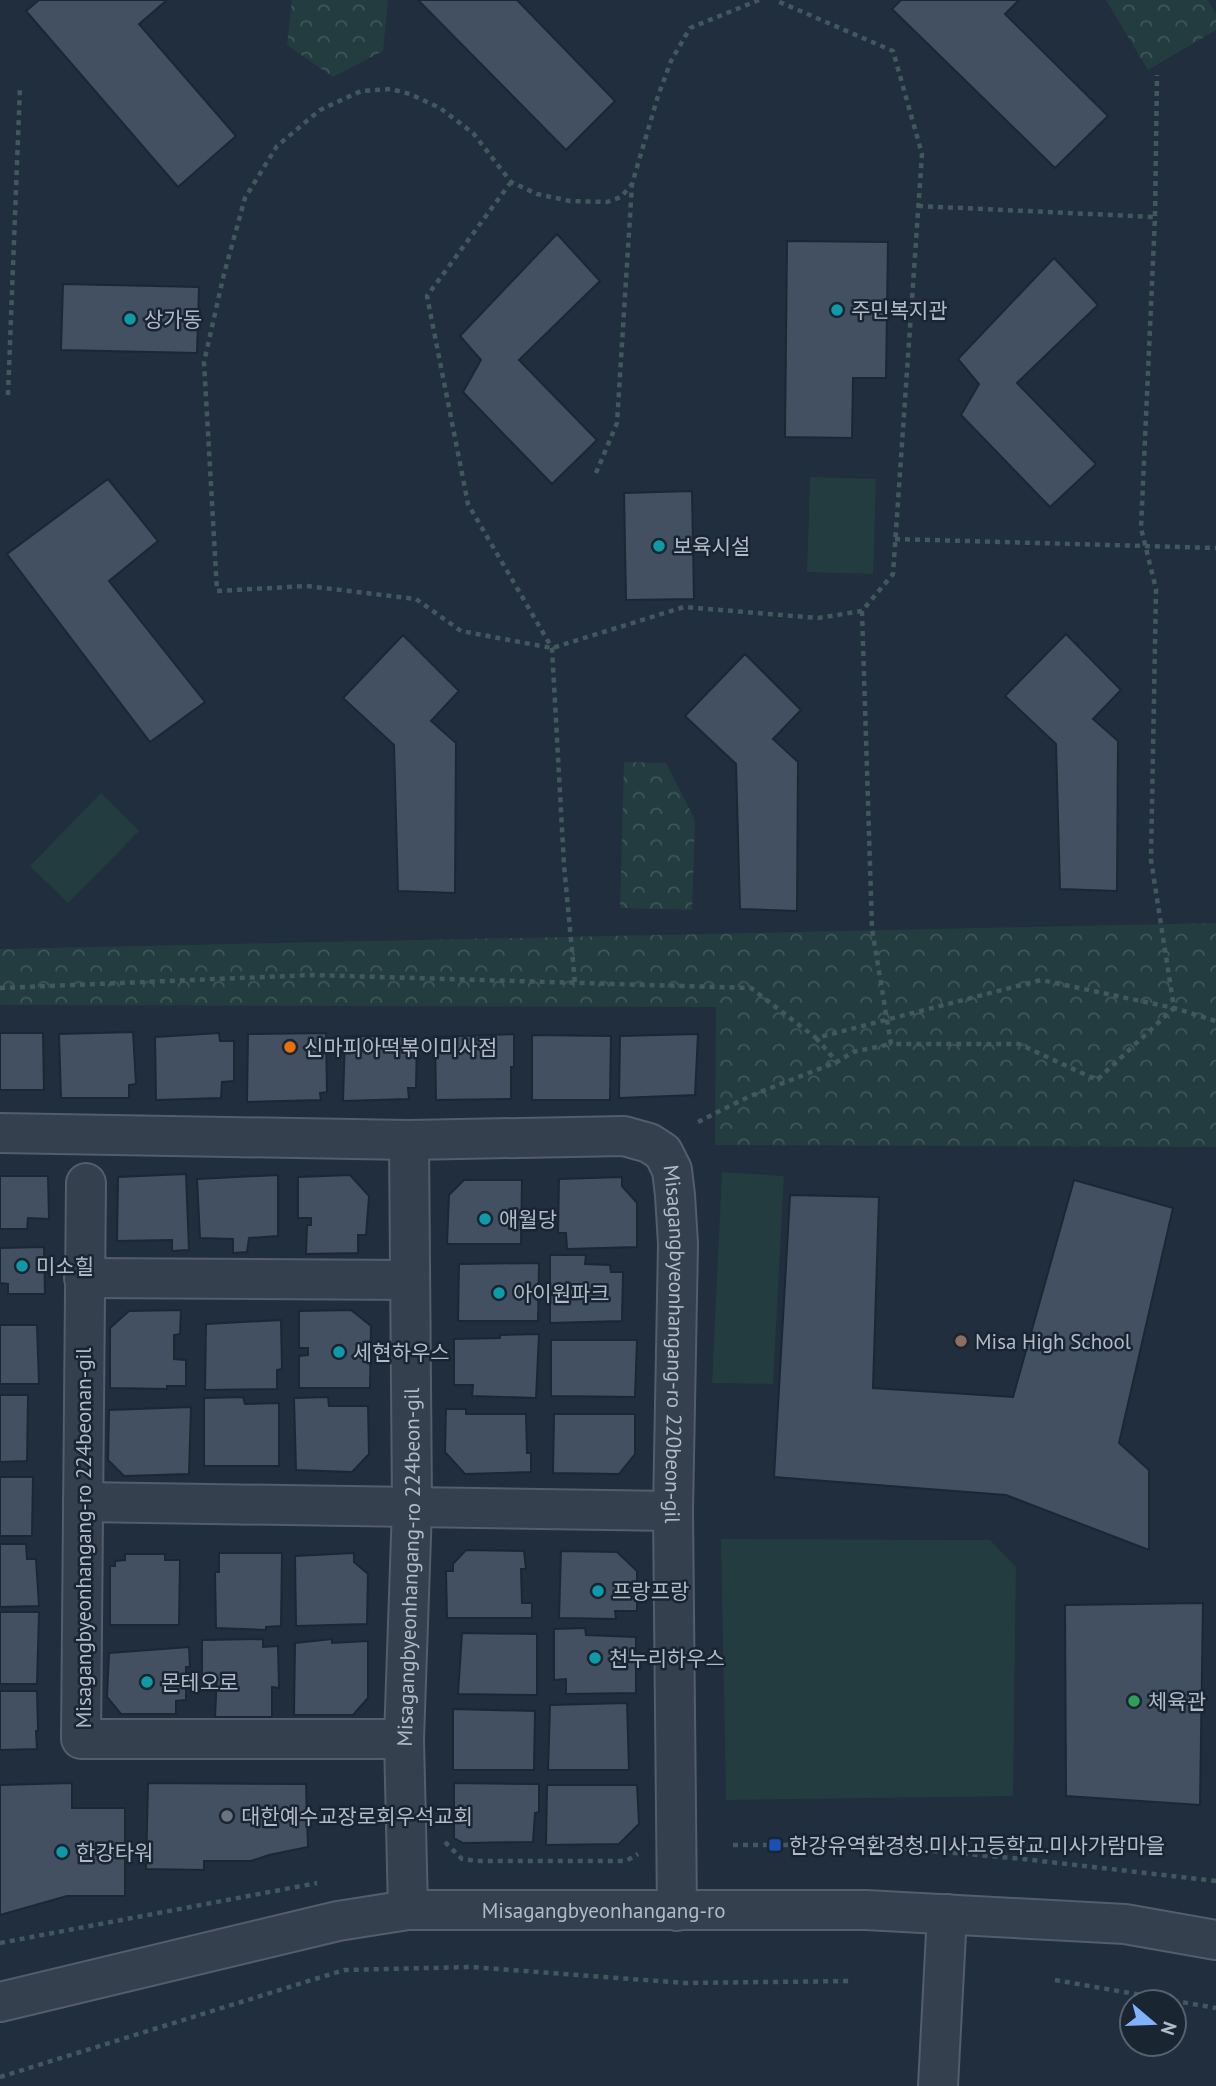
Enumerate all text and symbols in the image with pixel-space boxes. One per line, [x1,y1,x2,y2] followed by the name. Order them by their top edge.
[851,297,948,324] place label: 주민복지관
[829,302,845,318] marker: 주민복지관
[144,306,202,333] place label: 상가동
[122,311,138,327] marker: 상가동
[673,533,750,560] place label: 보육시설
[651,538,667,554] marker: 보육시설
[304,1034,497,1061] place label: 신마피아떡볶이미사점
[282,1039,298,1055] marker: 신마피아떡볶이미사점
[658,1163,692,1523] street label: Misagangbyeonhangang-ro 220beon-gil
[499,1206,557,1233] place label: 애월당
[477,1211,493,1227] marker: 애월당
[36,1253,94,1280] place label: 미소힐
[14,1258,30,1274] marker: 미소힐
[513,1280,610,1307] place label: 아이원파크
[491,1285,507,1301] marker: 아이원파크
[975,1328,1131,1355] place label: Misa High School
[953,1333,969,1349] marker: Misa High School
[353,1339,450,1366] place label: 세현하우스
[331,1344,347,1360] marker: 세현하우스
[70,1348,97,1728] street label: Misagangbyeonhangang-ro 224beonan-gil
[390,1388,426,1747] street label: Misagangbyeonhangang-ro 224beon-gil
[612,1578,689,1605] place label: 프랑프랑
[590,1583,606,1599] marker: 프랑프랑
[609,1645,725,1672] place label: 천누리하우스
[587,1650,603,1666] marker: 천누리하우스
[161,1669,238,1696] place label: 몬테오로
[139,1674,155,1690] marker: 몬테오로
[1148,1688,1206,1715] place label: 체육관
[1126,1693,1142,1709] marker: 체육관
[241,1803,473,1830] place label: 대한예수교장로회우석교회
[219,1808,235,1824] marker: 대한예수교장로회우석교회
[789,1832,1165,1859] place label: 한강유역환경청.미사고등학교.미사가람마을
[767,1837,783,1853] marker: 한강유역환경청.미사고등학교.미사가람마을
[76,1839,153,1866] place label: 한강타워
[54,1844,70,1860] marker: 한강타워
[482,1897,725,1924] street label: Misagangbyeonhangang-ro
[1118,1988,1188,2058] north arrow
[1156,2019,1182,2038] text: N

